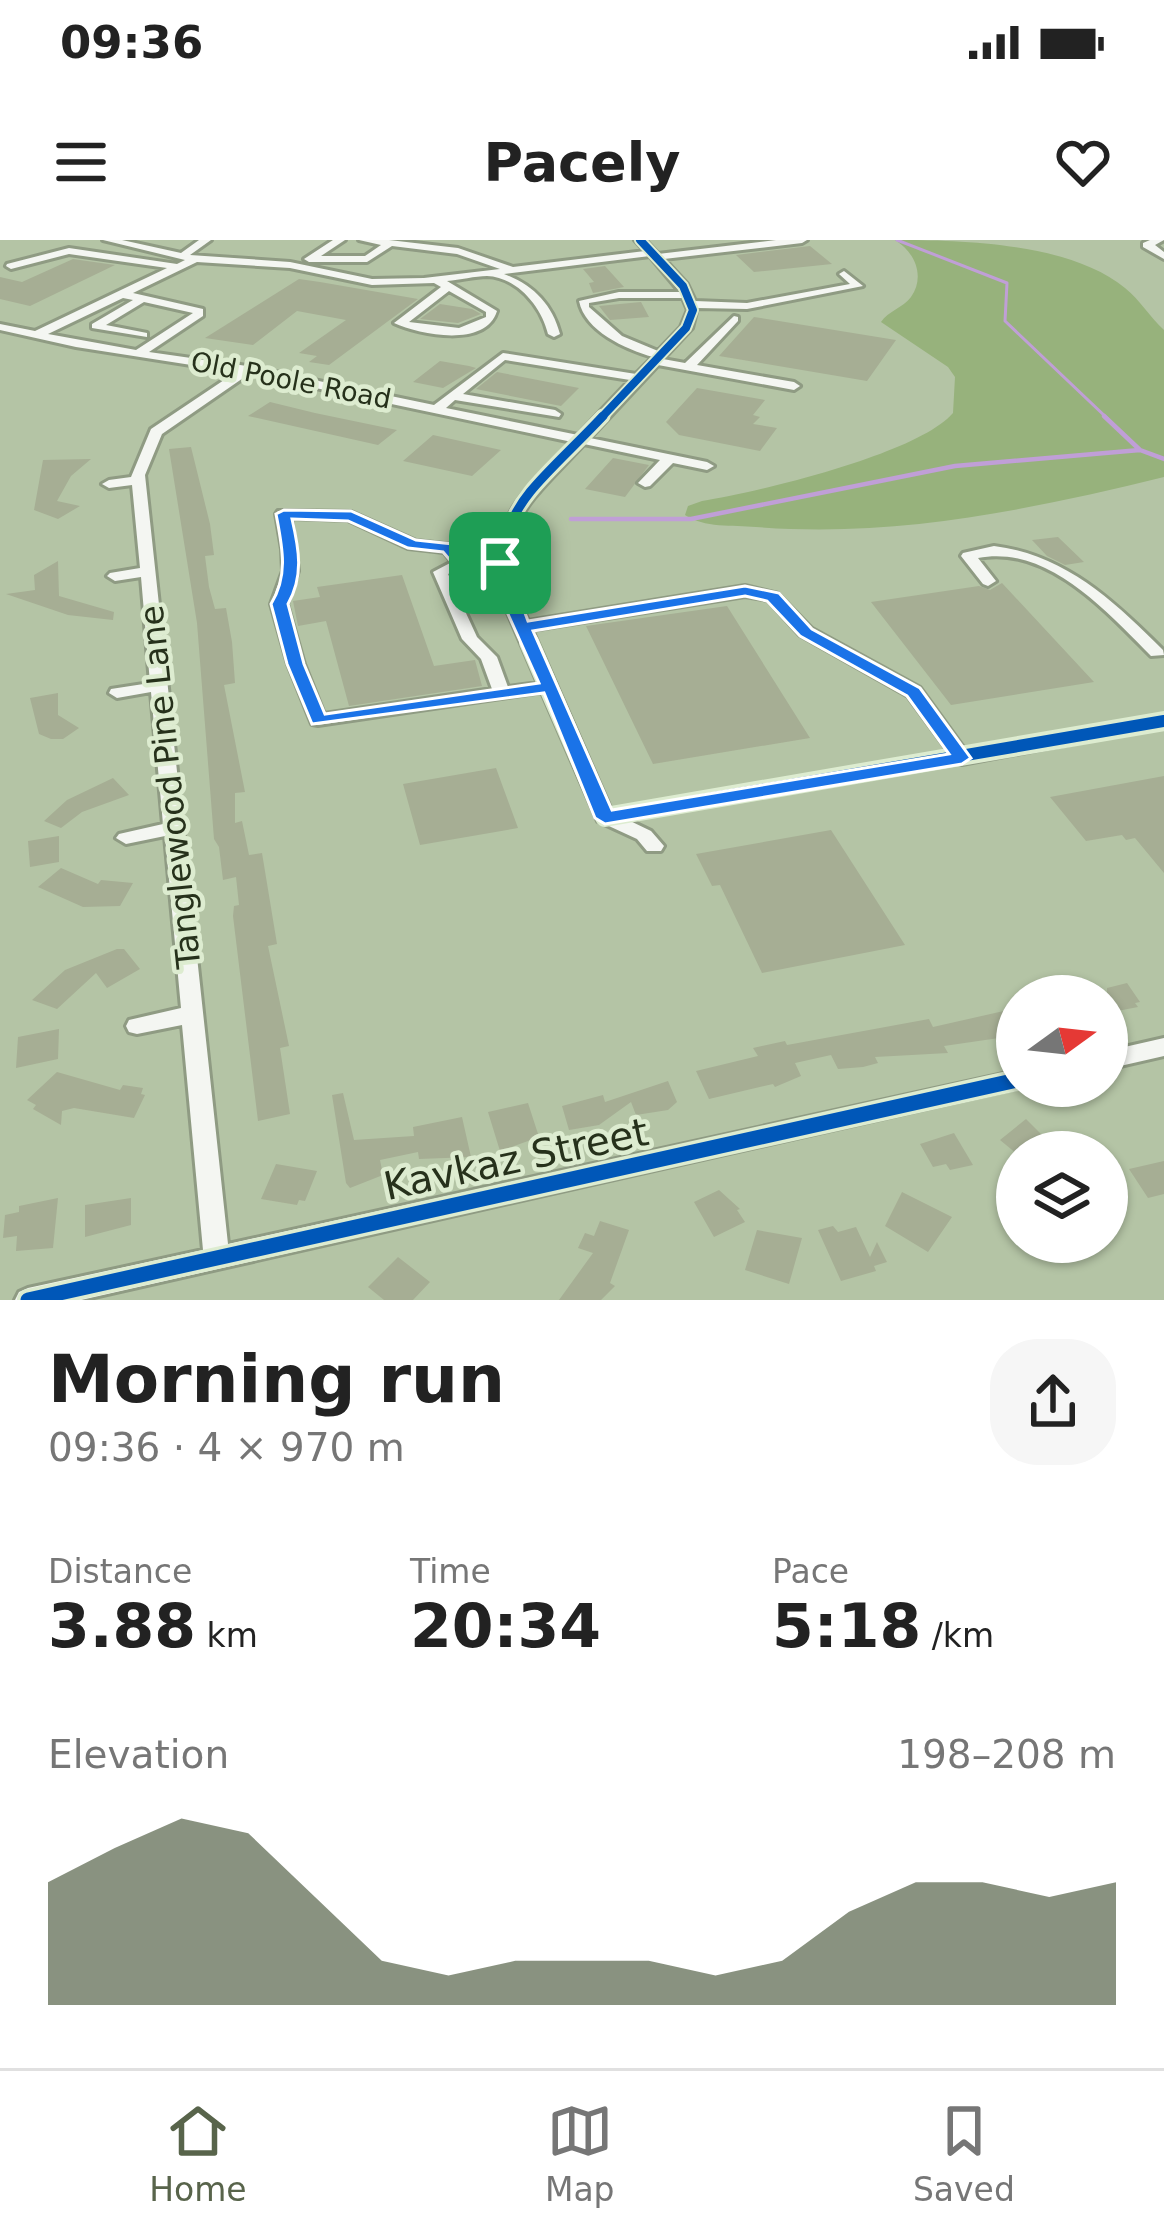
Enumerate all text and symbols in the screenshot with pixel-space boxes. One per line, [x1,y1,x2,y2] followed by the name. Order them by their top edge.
[60,16,203,69] text: 09:36
[48,129,114,195] icon: menu
[1050,129,1116,195] icon: heart
[484,131,680,194] text: Pacely
[188,345,394,415] street label: Old Poole Road
[449,512,551,614] pin
[467,530,533,596] icon: arrive
[132,603,209,972] street label: Tanglewood Pine Lane
[996,975,1128,1107] north arrow
[996,975,1128,1263] map controls
[380,1109,652,1209] street label: Kavkaz Street
[996,1131,1128,1263] button: layers
[990,1339,1116,1465] button: share
[48,1341,505,1418] text: Morning run
[48,1425,405,1470] text: 09:36 · 4 × 970 m
[48,1552,192,1591] text: Distance
[410,1552,491,1591] text: Time
[772,1552,849,1591] text: Pace
[48,1591,196,1661] text: 3.88
[410,1591,601,1661] text: 20:34
[772,1591,921,1661] text: 5:18
[196,1616,258,1655] text: km
[921,1616,994,1655] text: /km
[48,1732,229,1777] text: Elevation
[897,1732,1116,1777] text: 198–208 m
[149,2098,247,2209] tab: Home
[545,2098,615,2209] tab: Map
[913,2098,1015,2209] tab: Saved

